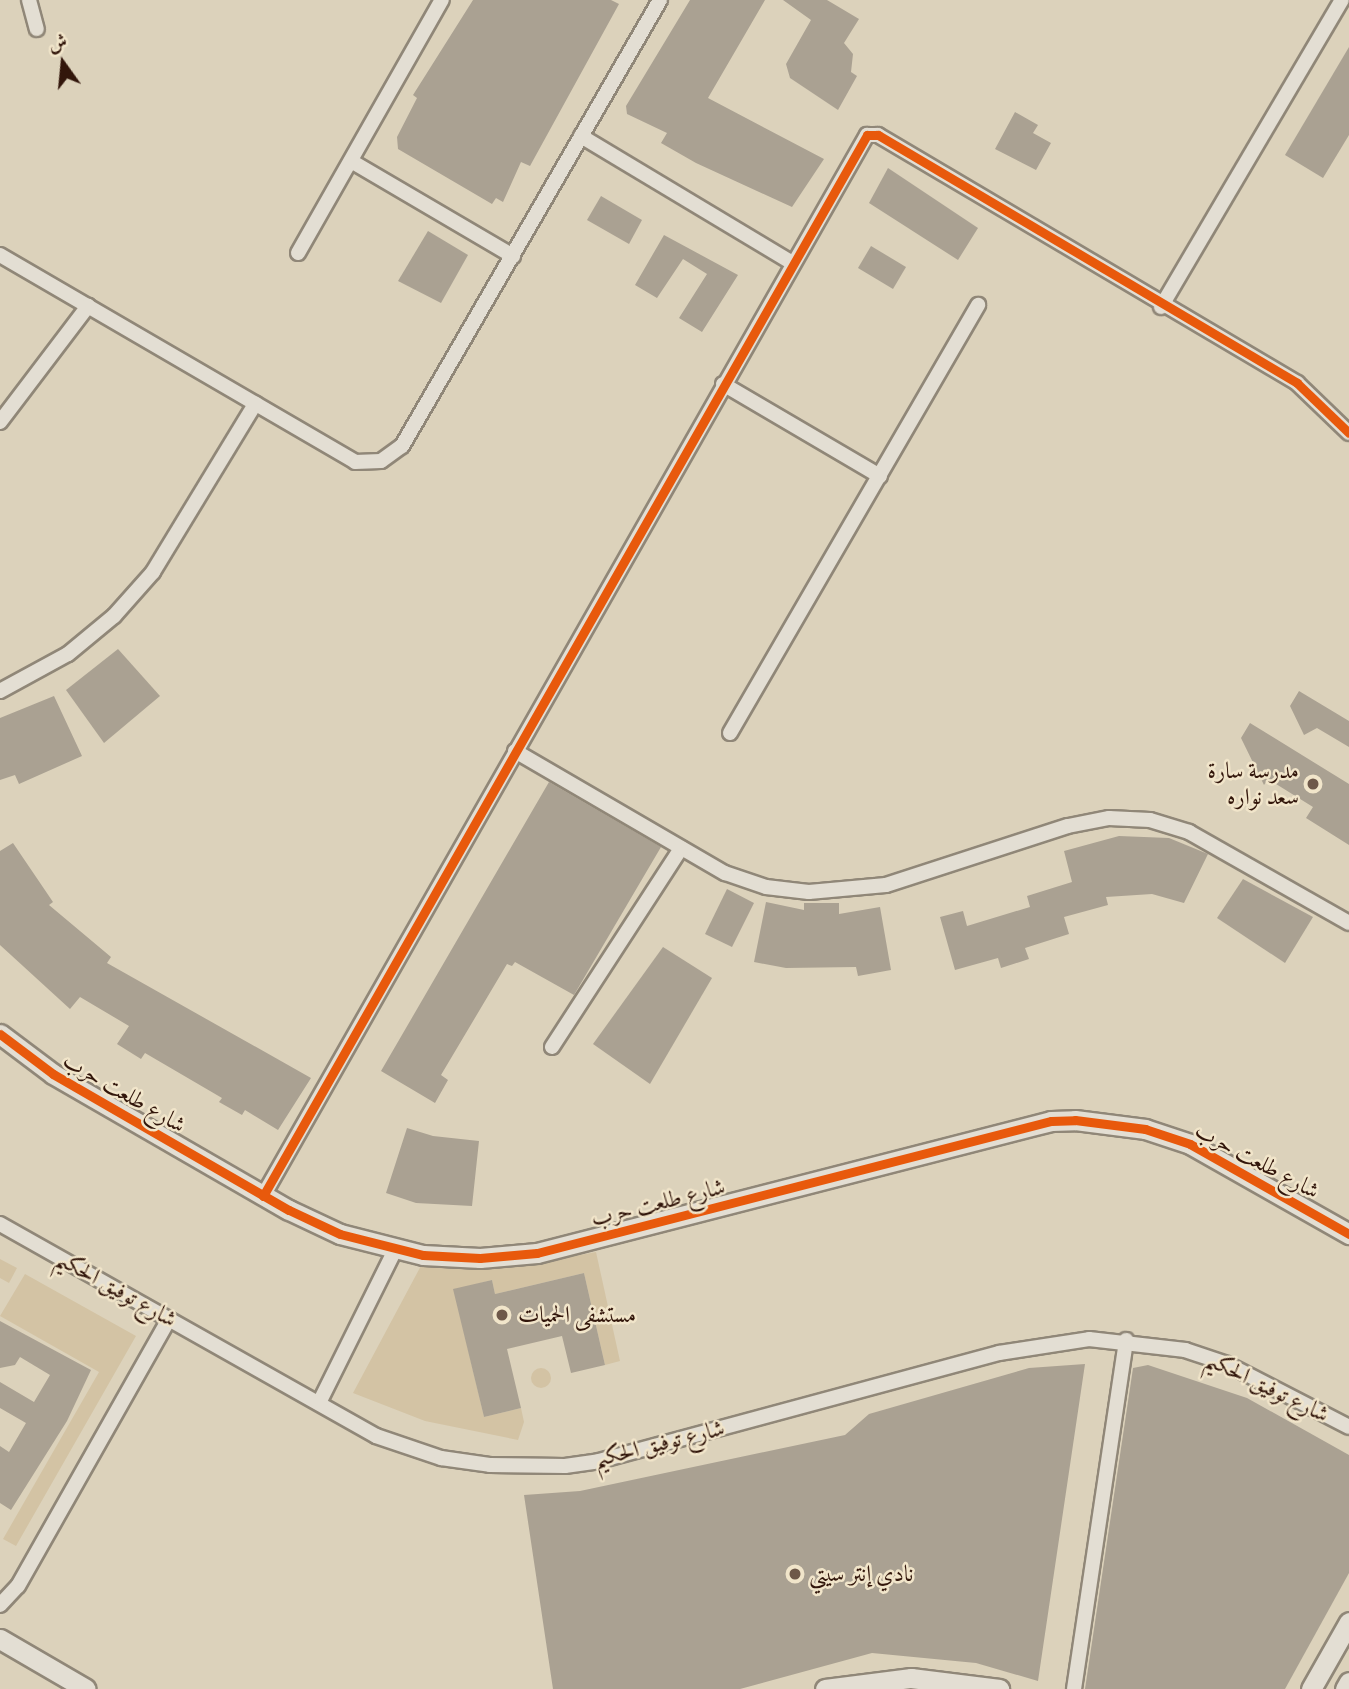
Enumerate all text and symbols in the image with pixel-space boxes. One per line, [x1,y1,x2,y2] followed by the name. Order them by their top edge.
[28,28,98,98] north arrow
[45,29,70,57] text: ش
[1208,757,1299,811] place label: مدرسة سارة سعد نواره
[1305,776,1321,792] marker: مدرسة سارة سعد نواره
[58,1047,190,1139] street label: شارع طلعت حرب
[1190,1117,1324,1205] street label: شارع طلعت حرب
[588,1173,728,1233] street label: شارع طلعت حرب
[51,1244,181,1334] street label: شارع توفيق الحكيم
[518,1301,636,1329] place label: مستشفى الحميات
[492,1305,512,1325] marker: مستشفى الحميات
[1201,1345,1333,1429] street label: شارع توفيق الحكيم
[591,1414,727,1474] street label: شارع توفيق الحكيم
[809,1560,913,1588] place label: نادي إنتر سيتي
[787,1566,803,1582] marker: نادي إنتر سيتي

